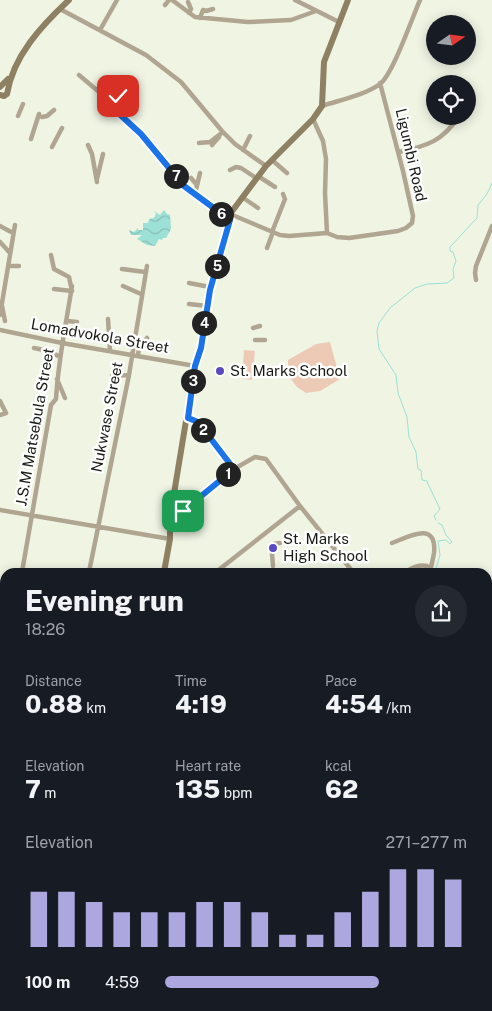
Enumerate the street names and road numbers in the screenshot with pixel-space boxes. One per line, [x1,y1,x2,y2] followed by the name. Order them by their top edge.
[393,107,430,203] street label: Ligumbi Road
[30,315,171,356] street label: Lomadvokola Street
[12,346,57,507] street label: J.S.M Matsebula Street
[87,360,126,473] street label: Nukwase Street

